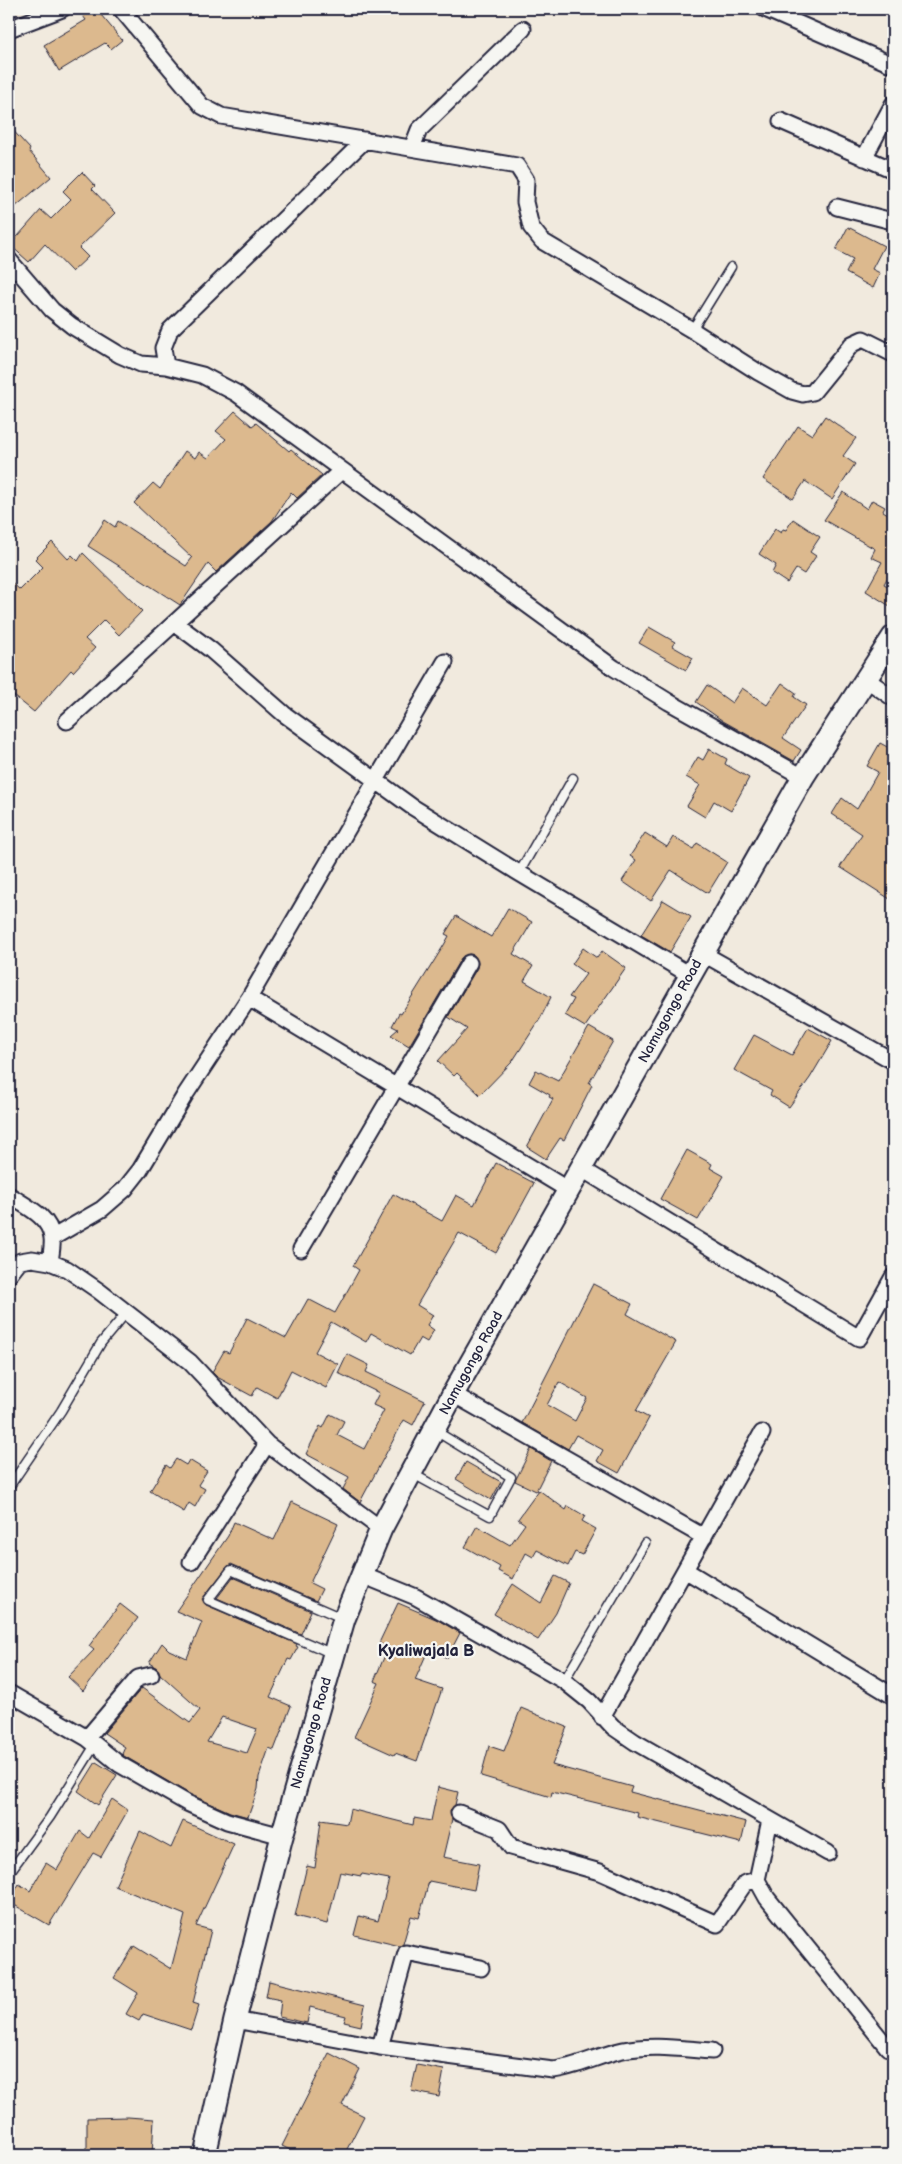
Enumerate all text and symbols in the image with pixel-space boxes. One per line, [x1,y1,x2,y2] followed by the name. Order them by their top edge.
[635,956,705,1066] street label: Namugongo Road
[436,1308,506,1418] street label: Namugongo Road
[378,1642,474,1661] district label: Kyaliwajala B
[287,1675,335,1791] street label: Namugongo Road

